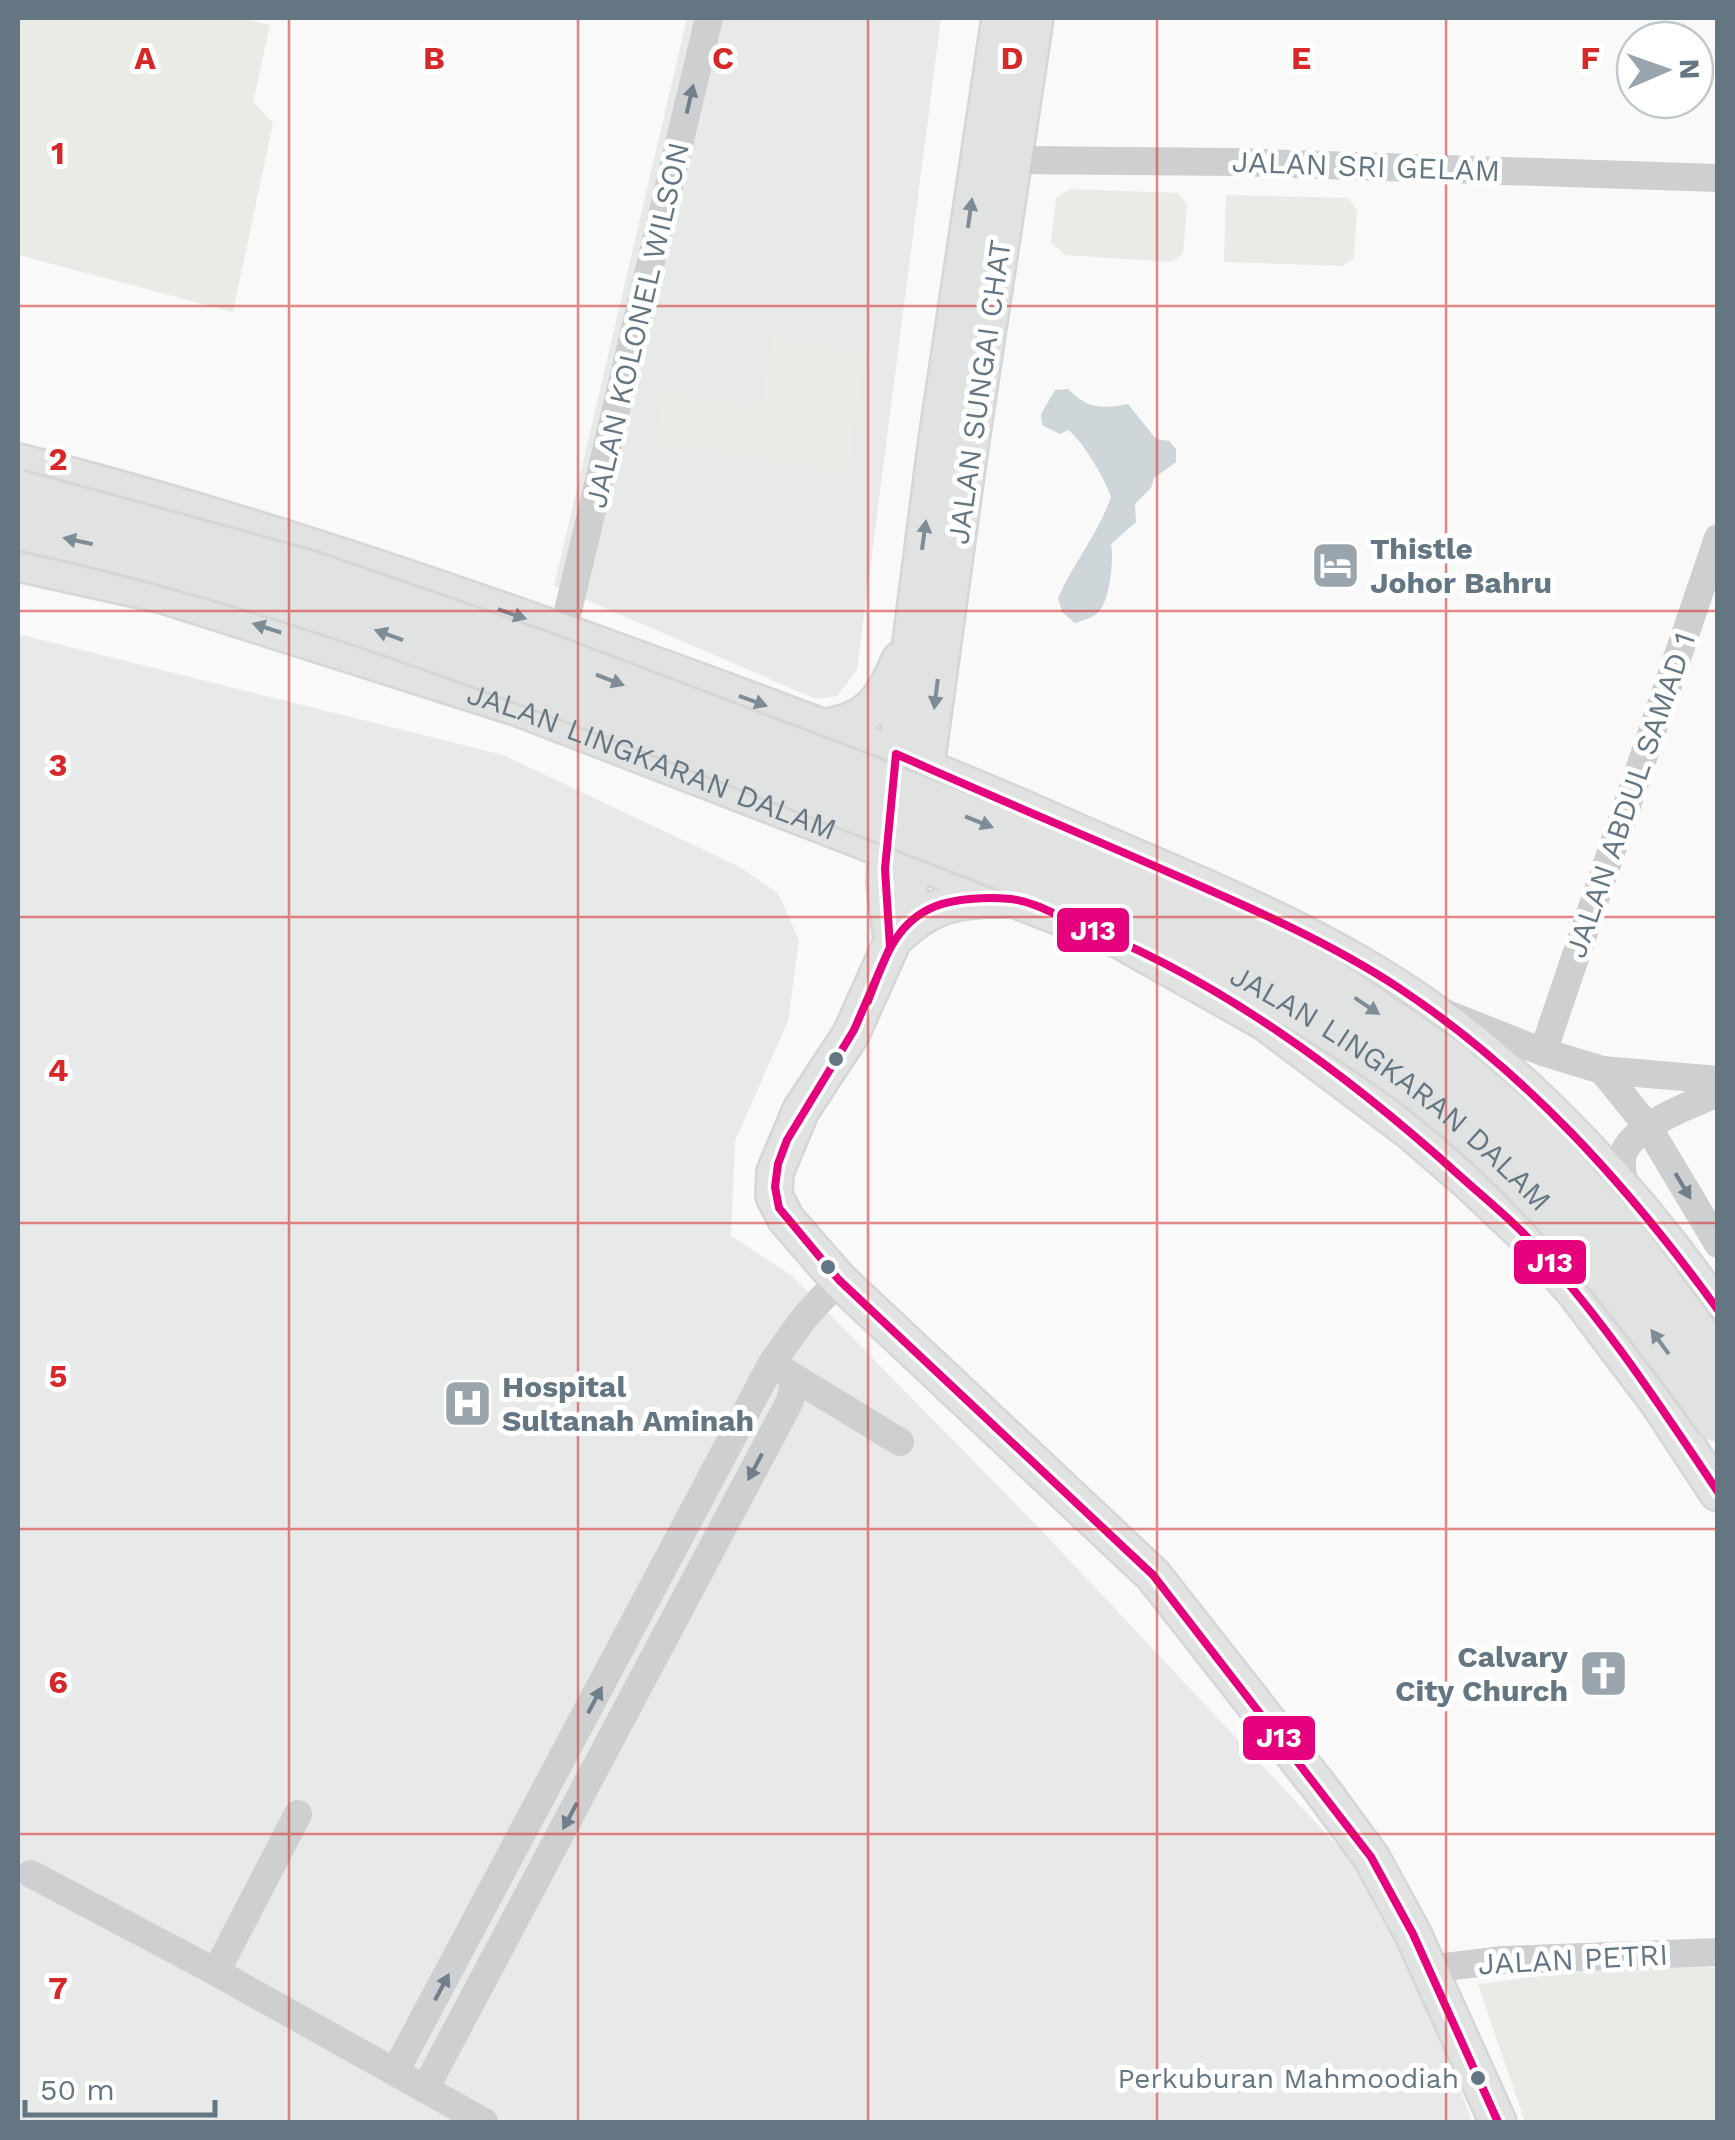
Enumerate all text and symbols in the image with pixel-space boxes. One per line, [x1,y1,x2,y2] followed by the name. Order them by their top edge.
[1615,20,1715,120] north arrow
[134,39,156,77] text: A
[423,39,445,77] text: B
[712,39,734,77] text: C
[1001,39,1023,77] text: D
[1291,39,1311,77] text: E
[1580,39,1600,77] text: F
[1673,58,1706,80] text: N
[683,83,698,114] one-way arrow
[51,134,65,172] text: 1
[578,139,696,511] street label: JALAN KOLONEL WILSON
[1231,144,1501,188] street label: JALAN SRI GELAM
[963,197,979,228] one-way arrow
[940,238,1018,546] street label: JALAN SUNGAI CHAT
[48,440,68,478] text: 2
[917,518,933,550] one-way arrow
[1370,531,1552,600] place label: Thistle Johor Bahru
[62,532,93,548] one-way arrow
[1309,539,1361,591] hotel icon: Thistle Johor Bahru
[498,607,528,622] one-way arrow
[252,620,282,635] one-way arrow
[374,627,404,642] one-way arrow
[1558,628,1702,962] street label: JALAN ABDUL SAMAD 1
[596,673,626,688] one-way arrow
[463,675,842,846] street label: JALAN LINGKARAN DALAM
[928,679,944,711] one-way arrow
[739,694,769,709] one-way arrow
[49,746,67,784] text: 3
[964,815,994,831] one-way arrow
[1055,906,1131,954] line badge: J13
[1070,914,1116,947] text: J13
[1225,957,1559,1218] street label: JALAN LINGKARAN DALAM
[1353,996,1380,1015] one-way arrow
[826,1049,846,1069] unlabelled marker
[48,1051,68,1089] text: 4
[1674,1172,1691,1200] one-way arrow
[1512,1238,1588,1286] line badge: J13
[1527,1246,1573,1279] text: J13
[818,1257,838,1277] unlabelled marker
[1651,1329,1670,1355] one-way arrow
[49,1357,67,1395] text: 5
[502,1369,754,1438] place label: Hospital Sultanah Aminah
[441,1377,493,1429] hospital icon: Hospital Sultanah Aminah
[746,1453,763,1482] one-way arrow
[1395,1639,1568,1708] place label: Calvary City Church
[1577,1647,1629,1699] church icon: Calvary City Church
[48,1663,68,1701] text: 6
[586,1685,603,1714] one-way arrow
[1241,1714,1317,1762] line badge: J13
[1256,1721,1302,1754] text: J13
[561,1802,578,1831] one-way arrow
[1477,1937,1669,1981] street label: JALAN PETRI
[48,1969,68,2007] text: 7
[433,1972,450,2001] one-way arrow
[25,2055,215,2117] scale bar
[1117,2062,1459,2095] place label: Perkuburan Mahmoodiah
[1468,2068,1488,2088] marker: Perkuburan Mahmoodiah
[40,2072,115,2107] text: 50 m

